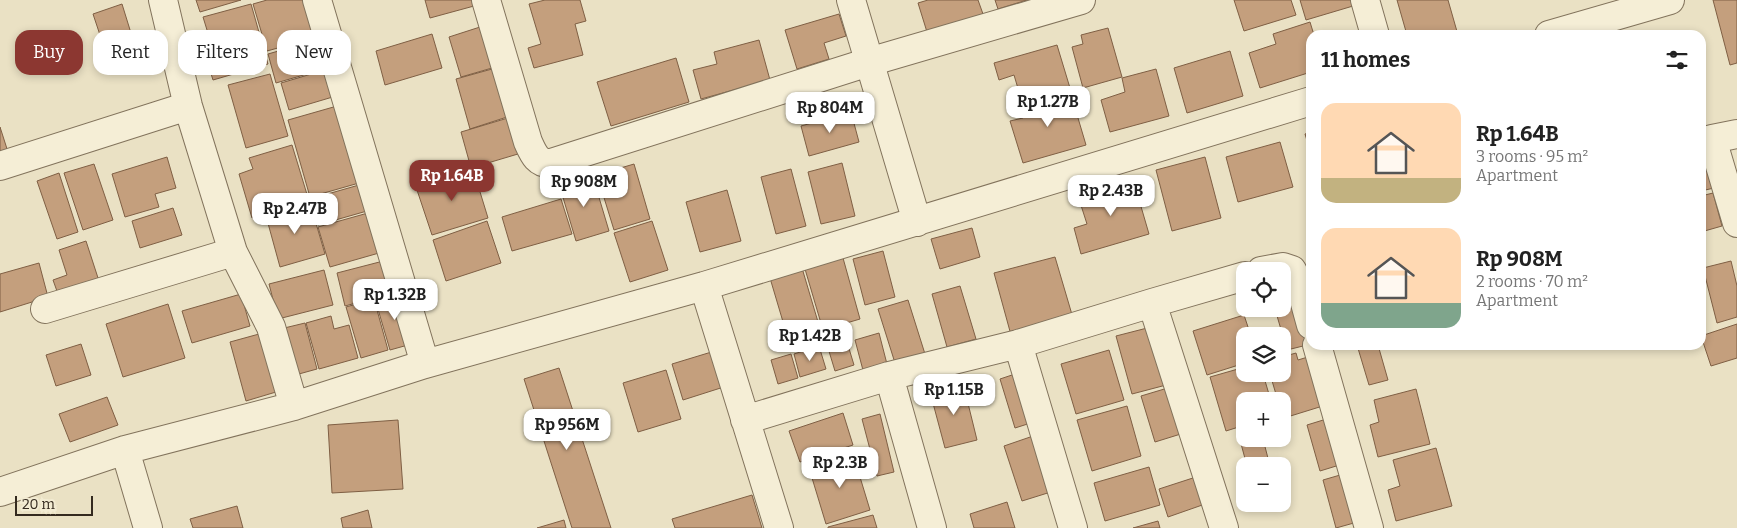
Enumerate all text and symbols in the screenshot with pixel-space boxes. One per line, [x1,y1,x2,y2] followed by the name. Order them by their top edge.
[15,30,83,75] chip: Buy
[93,30,168,75] chip: Rent
[178,30,267,75] chip: Filters
[277,30,351,75] chip: New
[1663,46,1691,74] icon: filters
[1321,47,1410,73] text: 11 homes
[996,86,1100,128] pin: Rp 1.27B
[784,92,876,134] pin: Rp 804M
[1017,92,1079,111] text: Rp 1.27B
[797,98,863,117] text: Rp 804M
[1476,121,1559,147] text: Rp 1.64B
[1361,123,1421,183] icon: home
[1476,147,1588,166] text: 3 rooms · 95 m²
[400,160,504,202] pin: Rp 1.64B
[420,166,484,185] text: Rp 1.64B
[538,166,630,208] pin: Rp 908M
[1476,166,1558,185] text: Apartment
[551,172,617,191] text: Rp 908M
[1059,174,1163,217] pin: Rp 2.43B
[1079,181,1143,200] text: Rp 2.43B
[243,192,347,235] pin: Rp 2.47B
[263,199,327,218] text: Rp 2.47B
[1476,246,1563,272] text: Rp 908M
[1361,248,1421,308] icon: home
[1236,262,1291,512] map controls
[1236,262,1291,317] button: locate
[1476,272,1588,291] text: 2 rooms · 70 m²
[343,278,447,321] pin: Rp 1.32B
[364,285,426,304] text: Rp 1.32B
[1476,291,1558,310] text: Apartment
[758,320,862,362] pin: Rp 1.42B
[779,326,841,345] text: Rp 1.42B
[1236,327,1291,382] button: layers
[902,374,1006,416] pin: Rp 1.15B
[924,380,984,399] text: Rp 1.15B
[1236,392,1291,447] button: +
[521,408,613,451] pin: Rp 956M
[535,415,599,434] text: Rp 956M
[794,446,886,489] pin: Rp 2.3B
[812,453,868,472] text: Rp 2.3B
[1236,457,1291,512] button: −
[15,493,92,516] scale bar
[22,496,55,513] text: 20 m

